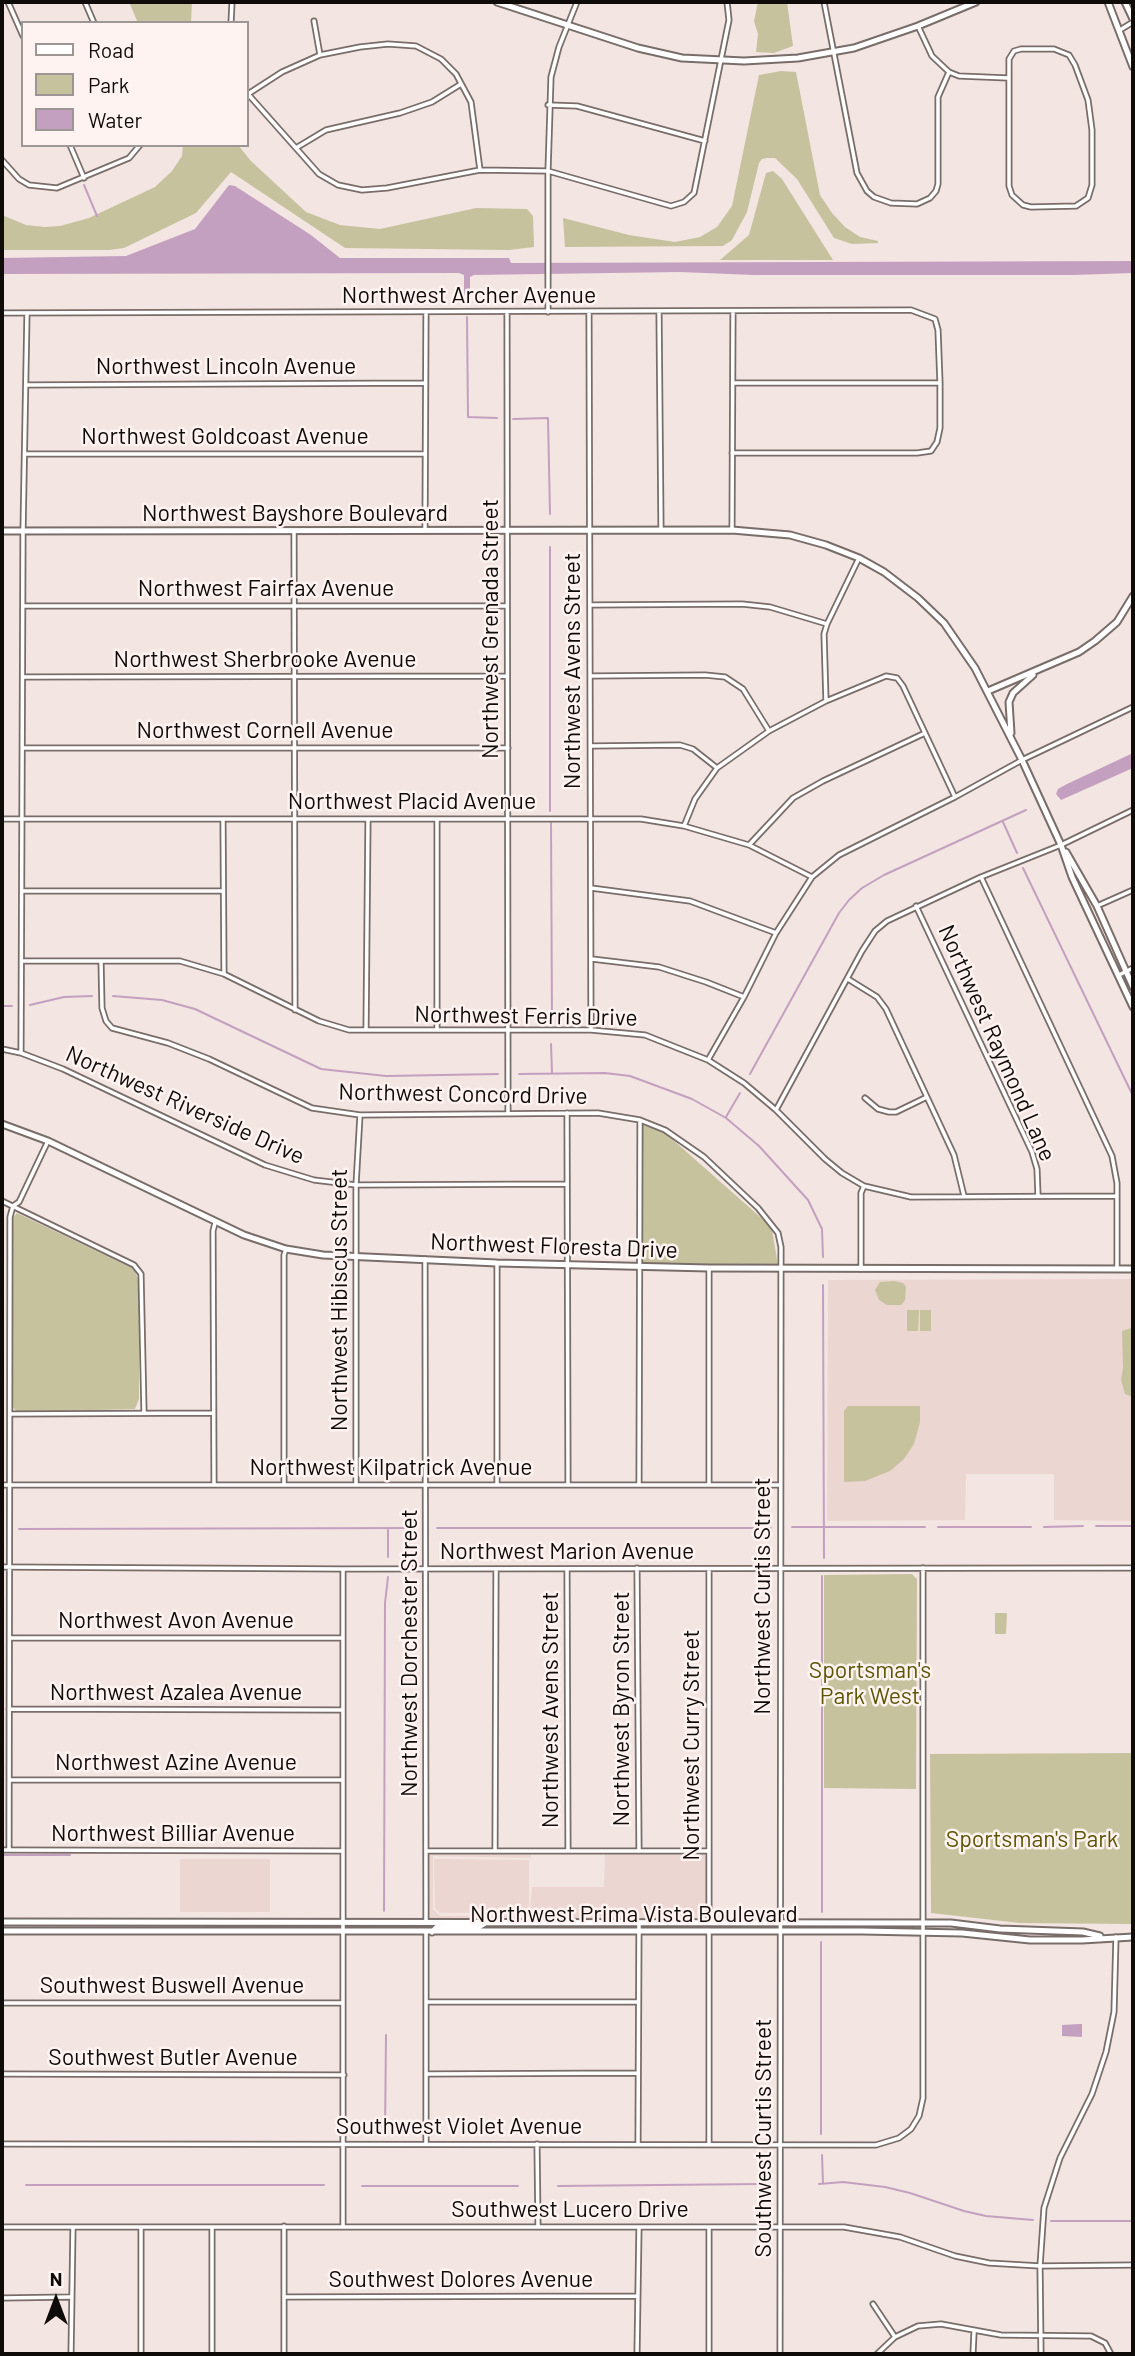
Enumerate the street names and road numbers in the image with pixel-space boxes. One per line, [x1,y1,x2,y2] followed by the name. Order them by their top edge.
[342,281,596,309] street label: Northwest Archer Avenue
[96,352,356,380] street label: Northwest Lincoln Avenue
[81,422,369,450] street label: Northwest Goldcoast Avenue
[142,499,448,527] street label: Northwest Bayshore Boulevard
[476,499,504,759] street label: Northwest Grenada Street
[558,553,586,789] street label: Northwest Avens Street
[138,574,394,602] street label: Northwest Fairfax Avenue
[114,645,416,673] street label: Northwest Sherbrooke Avenue
[136,716,394,744] street label: Northwest Cornell Avenue
[288,787,536,815] street label: Northwest Placid Avenue
[932,920,1062,1166] street label: Northwest Raymond Lane
[414,1000,638,1032] street label: Northwest Ferris Drive
[61,1040,309,1170] street label: Northwest Riverside Drive
[338,1078,588,1110] street label: Northwest Concord Drive
[325,1169,353,1431] street label: Northwest Hibiscus Street
[430,1228,678,1264] street label: Northwest Floresta Drive
[250,1453,532,1481] street label: Northwest Kilpatrick Avenue
[748,1477,776,1715] street label: Northwest Curtis Street
[395,1509,423,1797] street label: Northwest Dorchester Street
[440,1537,694,1565] street label: Northwest Marion Avenue
[607,1591,635,1827] street label: Northwest Byron Street
[536,1592,564,1828] street label: Northwest Avens Street
[58,1606,294,1634] street label: Northwest Avon Avenue
[677,1629,705,1861] street label: Northwest Curry Street
[50,1678,302,1706] street label: Northwest Azalea Avenue
[55,1748,297,1776] street label: Northwest Azine Avenue
[51,1819,295,1847] street label: Northwest Billiar Avenue
[470,1900,798,1928] street label: Northwest Prima Vista Boulevard
[40,1971,304,1999] street label: Southwest Buswell Avenue
[749,2019,777,2257] street label: Southwest Curtis Street
[48,2043,298,2071] street label: Southwest Butler Avenue
[336,2112,582,2140] street label: Southwest Violet Avenue
[451,2195,689,2223] street label: Southwest Lucero Drive
[329,2265,593,2293] street label: Southwest Dolores Avenue

